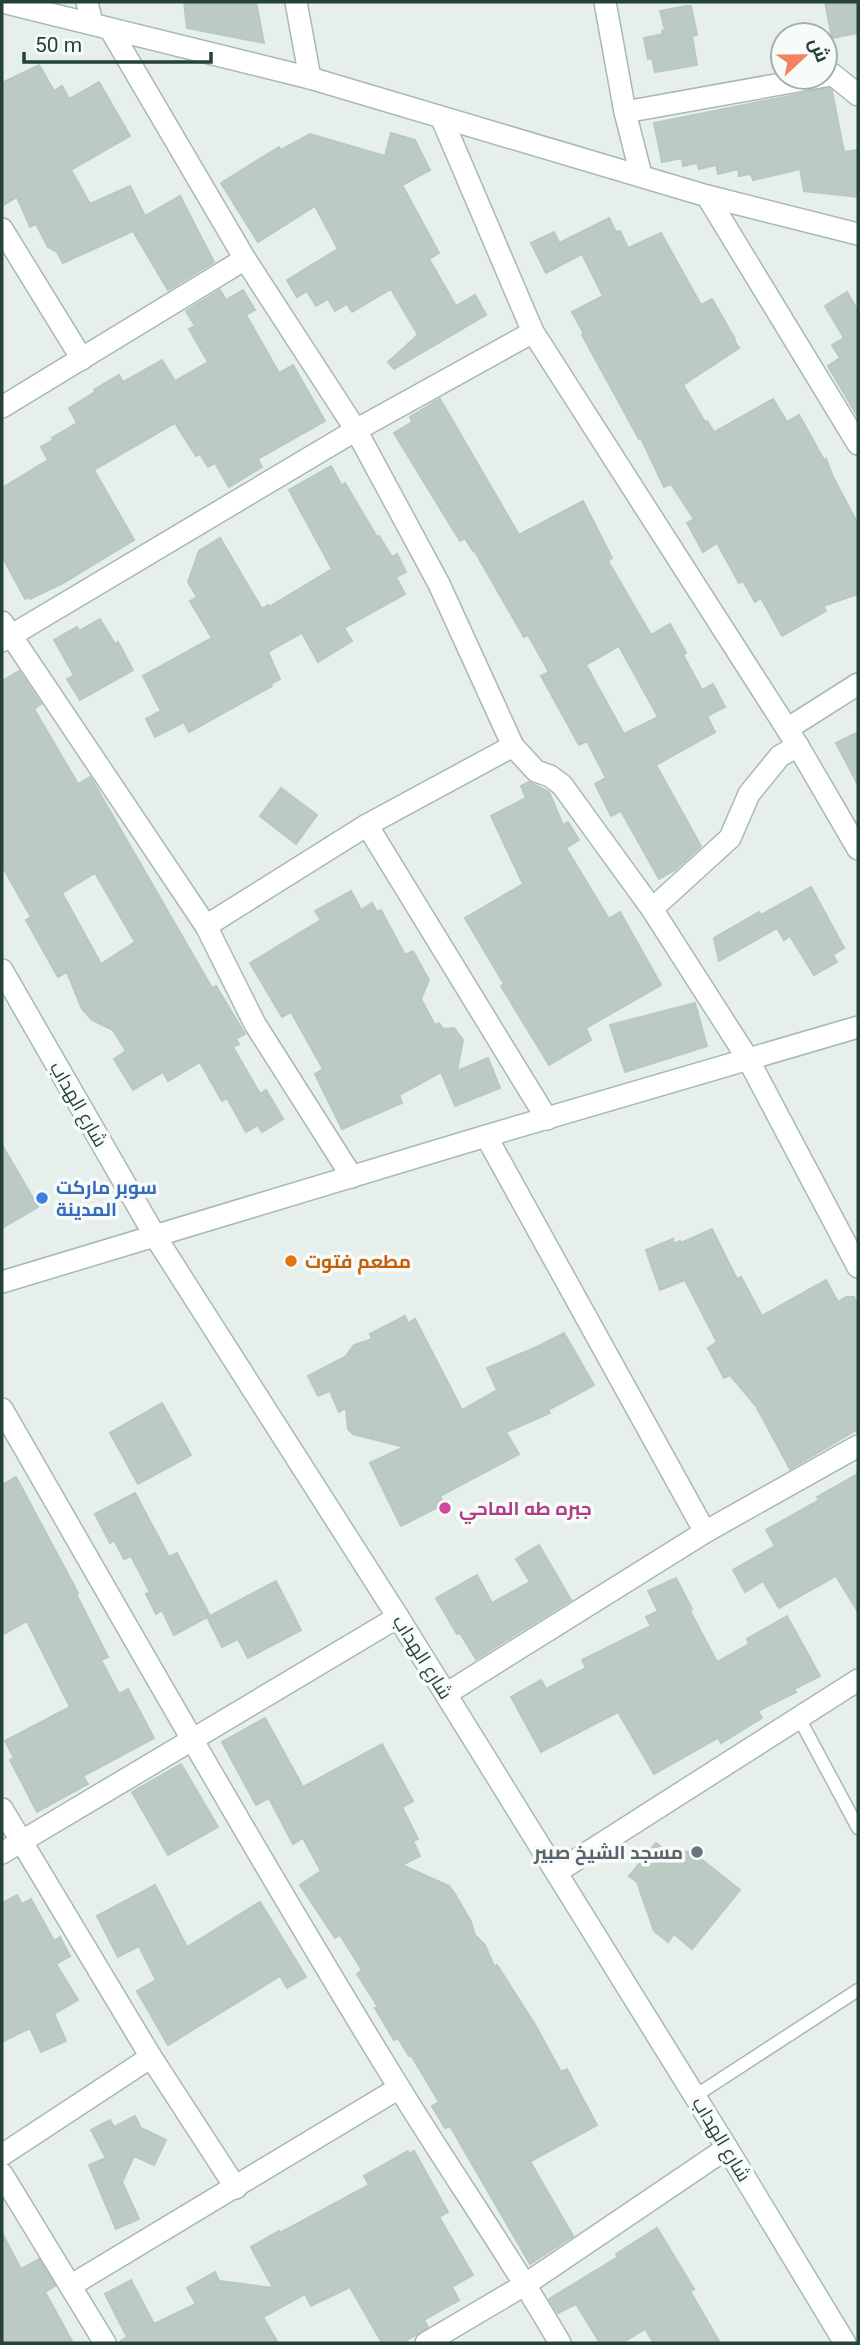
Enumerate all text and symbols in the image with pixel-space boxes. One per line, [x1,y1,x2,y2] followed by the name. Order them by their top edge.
[24,21,212,65] scale bar
[769,21,839,91] north arrow
[35,33,82,57] text: 50 m
[804,34,835,65] text: ش
[43,1057,112,1152] street label: شارع الهداب
[56,1176,157,1221] place label: سوبر ماركت المدينة
[34,1190,50,1206] marker: سوبر ماركت المدينة
[305,1250,411,1275] place label: مطعم فتوت
[283,1253,299,1269] marker: مطعم فتوت
[459,1497,592,1524] place label: جبره طه الماحي
[437,1500,453,1516] marker: جبره طه الماحي
[386,1611,457,1705] street label: شارع الهداب
[533,1841,683,1866] place label: مسجد الشيخ صبير
[689,1844,705,1860] marker: مسجد الشيخ صبير
[686,2093,756,2187] street label: شارع الهداب

